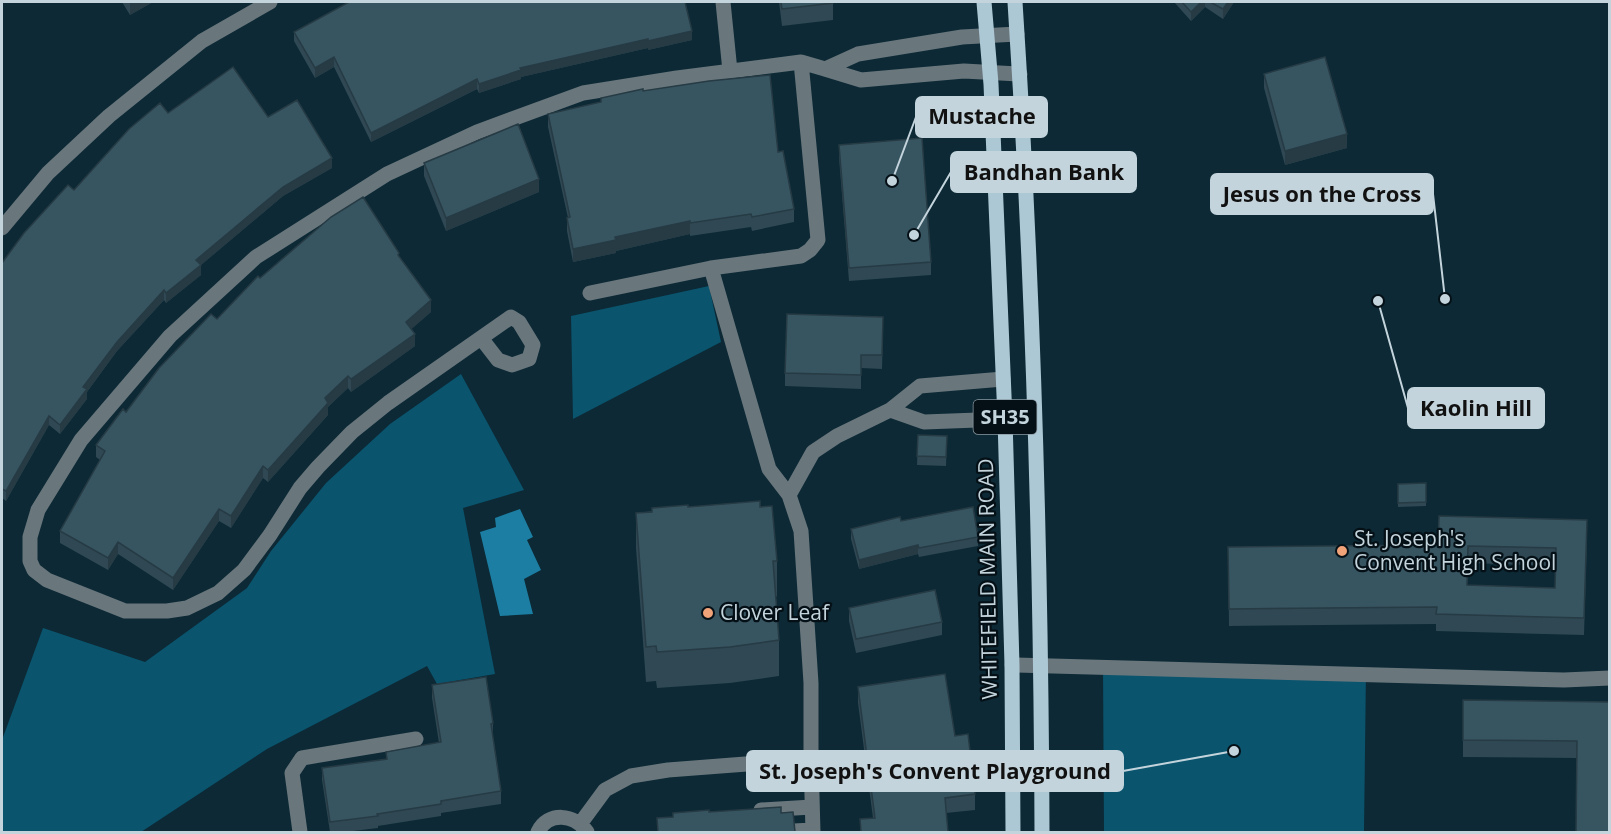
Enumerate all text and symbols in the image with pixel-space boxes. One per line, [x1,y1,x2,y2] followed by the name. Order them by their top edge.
[916,97,1047,137] callout: Mustache
[928,100,1036,130] text: Mustache
[951,152,1136,192] callout: Bandhan Bank
[964,156,1125,186] text: Bandhan Bank
[1211,174,1433,214] callout: Jesus on the Cross
[1221,178,1421,208] text: Jesus on the Cross
[1408,388,1544,428] callout: Kaolin Hill
[1420,392,1532,422] text: Kaolin Hill
[974,400,1036,434] road number: SH35
[971,458,1003,700] street label: WHITEFIELD MAIN ROAD
[1354,524,1556,576] place label: St. Joseph's Convent High School
[1335,544,1349,558] marker: St. Joseph's Convent High School
[720,598,831,626] place label: Clover Leaf
[701,606,715,620] marker: Clover Leaf
[747,751,1123,791] callout: St. Joseph's Convent Playground
[759,755,1111,785] text: St. Joseph's Convent Playground

